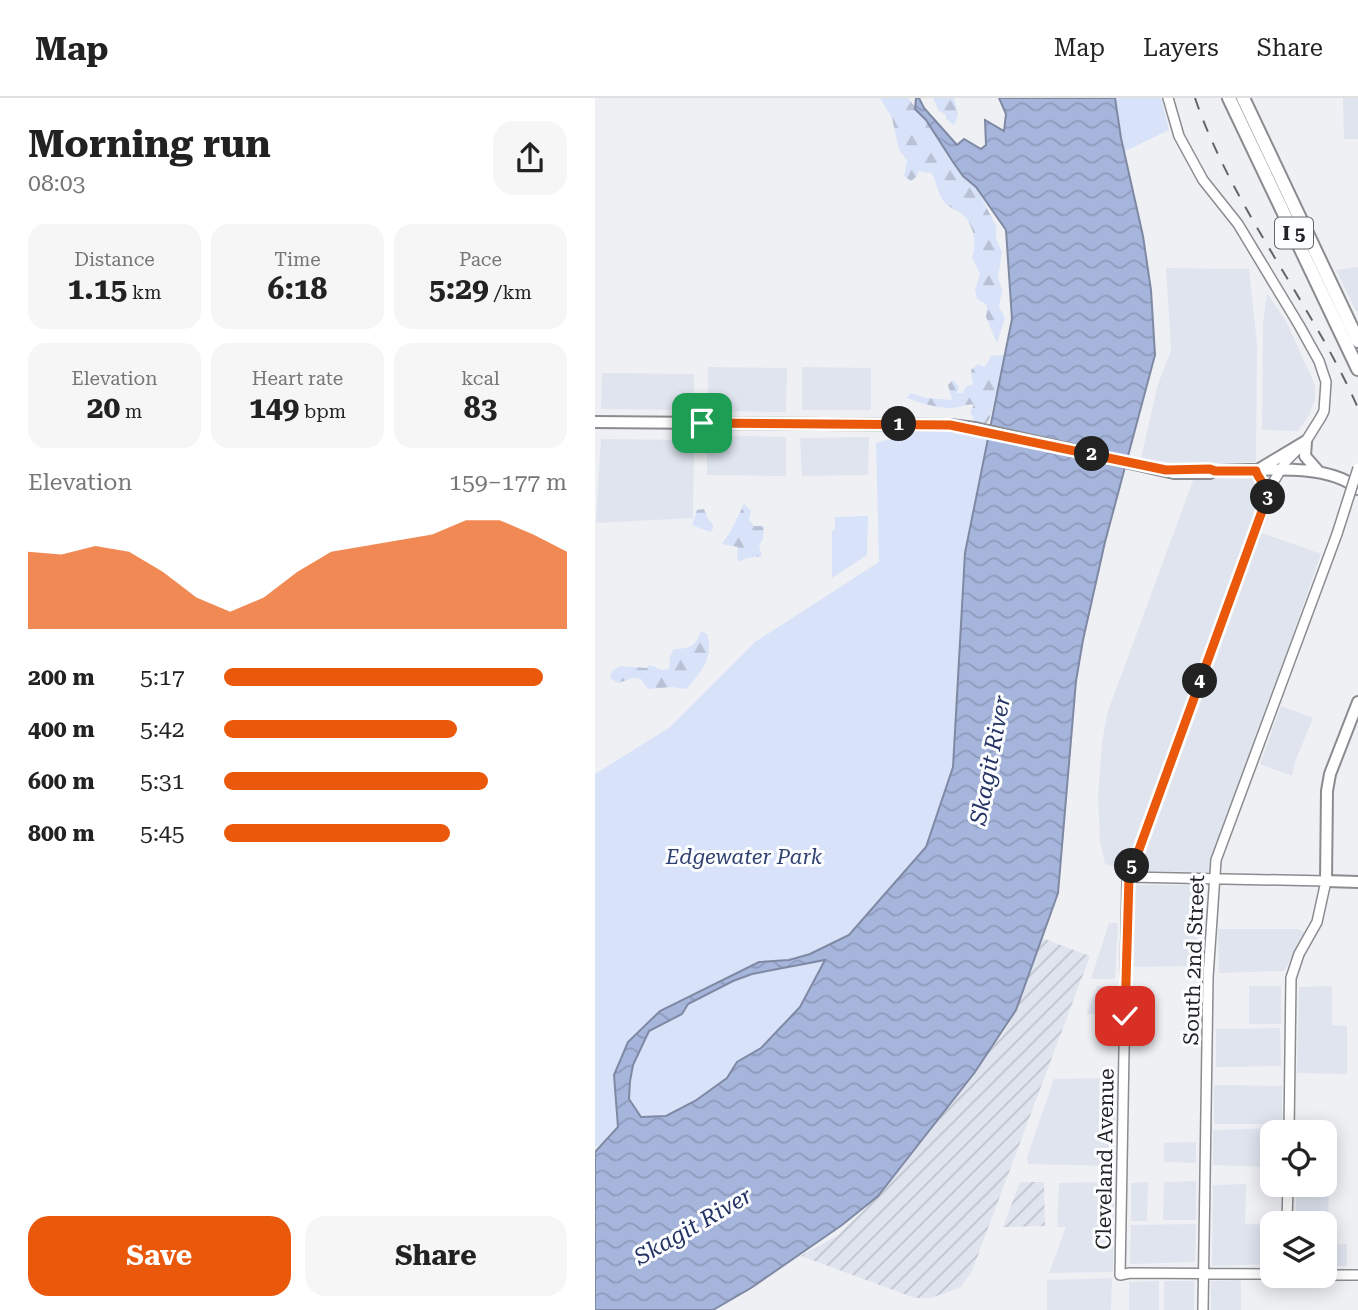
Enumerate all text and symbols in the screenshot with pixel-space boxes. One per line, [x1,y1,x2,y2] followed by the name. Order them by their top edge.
[35,29,109,68] text: Map
[1054,34,1105,62] text: Map
[1143,34,1219,62] text: Layers
[1257,34,1323,62] text: Share
[493,121,567,195] button: share
[28,122,271,166] text: Morning run
[28,170,85,197] text: 08:03
[1275,217,1313,248] road number: I 5
[74,248,155,271] text: Distance
[274,248,321,271] text: Time
[459,248,502,271] text: Pace
[67,271,127,306] text: 1.15
[268,271,327,306] text: 6:18
[429,271,489,306] text: 5:29
[127,281,162,304] text: km
[489,281,532,304] text: /km
[71,367,158,390] text: Elevation
[252,367,343,390] text: Heart rate
[461,367,500,390] text: kcal
[87,390,120,425] text: 20
[249,390,299,425] text: 149
[464,390,497,425] text: 83
[672,393,732,453] pin
[120,400,142,423] text: m
[299,400,346,423] text: bpm
[683,404,721,442] icon: arrive
[881,406,917,442] pin: 1
[893,412,904,435] text: 1
[1075,436,1109,472] pin: 2
[1086,442,1097,465] text: 2
[28,469,132,496] text: Elevation
[449,469,567,496] text: 159–177 m
[1251,480,1285,514] pin: 3
[1262,485,1273,508] text: 3
[28,664,95,691] text: 200 m
[140,664,185,691] text: 5:17
[1183,664,1217,698] pin: 4
[1194,669,1205,692] text: 4
[965,693,1016,828] water label: Skagit River
[28,716,95,743] text: 400 m
[140,716,185,743] text: 5:42
[28,768,95,795] text: 600 m
[140,768,185,795] text: 5:31
[28,820,95,847] text: 800 m
[140,820,185,847] text: 5:45
[665,845,823,869] park label: Edgewater Park
[1115,848,1149,884] pin: 5
[1126,854,1137,877] text: 5
[1179,874,1209,1046] street label: South 2nd Street
[1095,986,1155,1046] pin
[1106,997,1144,1035] icon: check
[1091,1068,1119,1250] street label: Cleveland Avenue
[1260,1120,1337,1288] map controls
[1260,1120,1337,1197] button: locate
[629,1182,757,1272] water label: Skagit River
[1260,1211,1337,1288] button: layers
[28,1216,291,1296] button: Save
[305,1216,567,1296] button: Share

